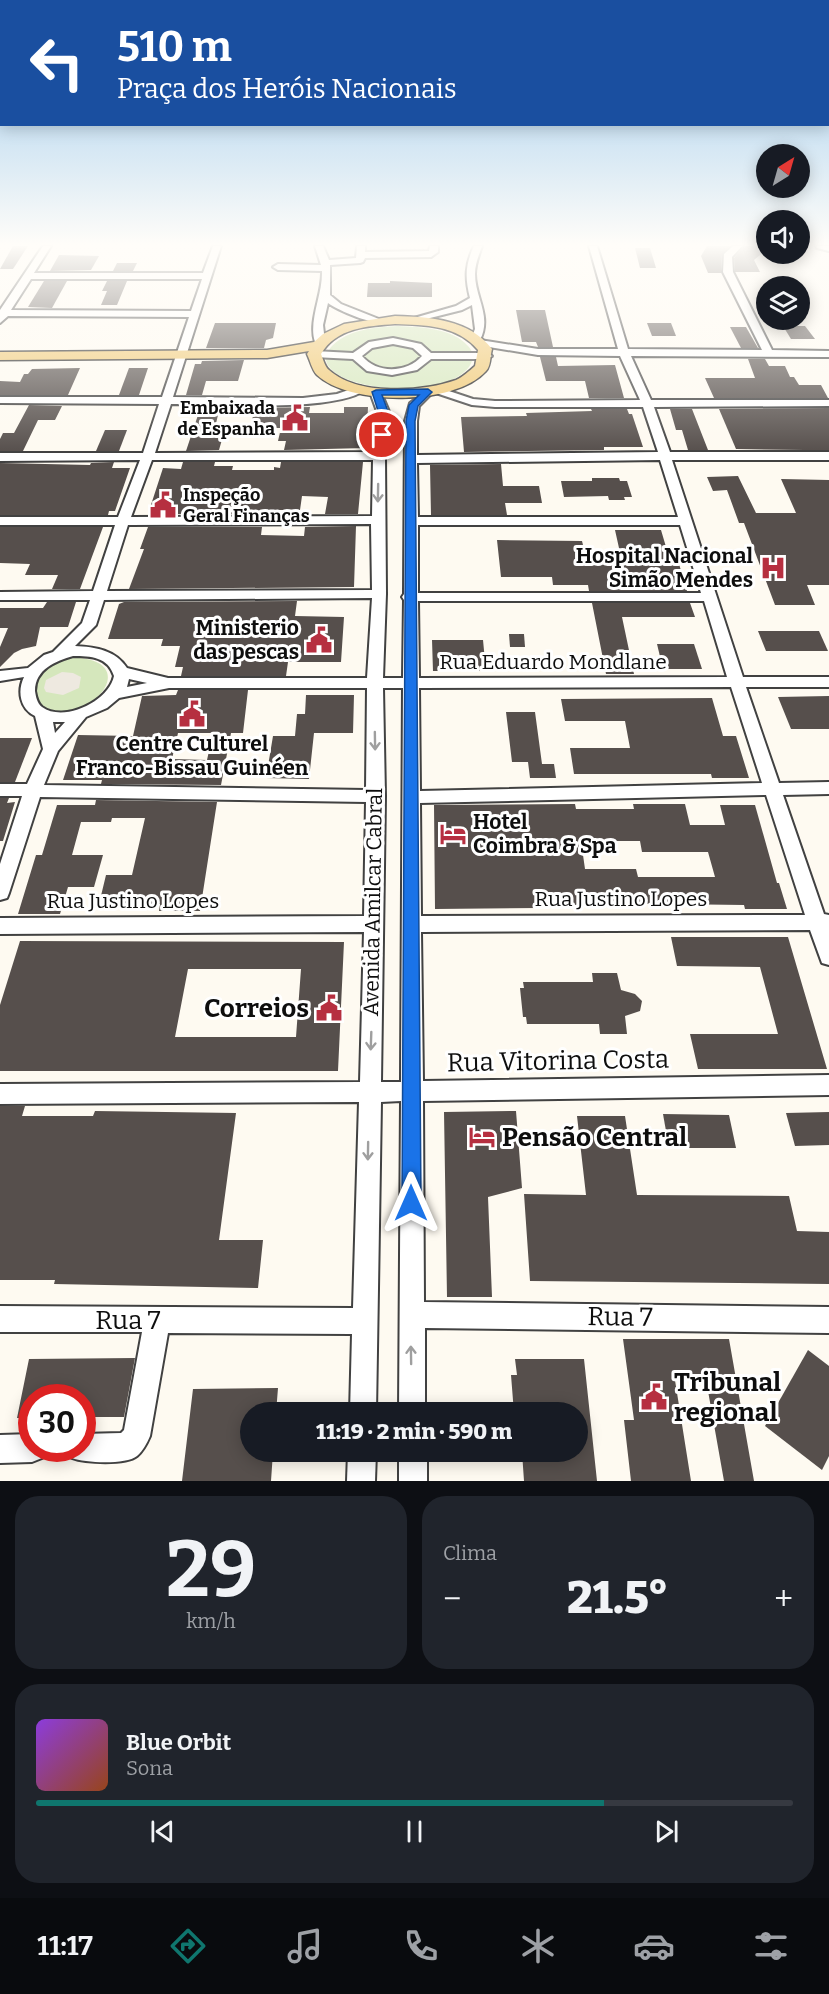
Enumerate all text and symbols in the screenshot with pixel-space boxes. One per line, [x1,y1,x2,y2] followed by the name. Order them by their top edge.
[117,22,232,72] text: 510 m
[18,24,96,102] icon: left
[117,73,457,105] text: Praça dos Heróis Nacionais
[756,144,810,198] north arrow
[756,144,810,330] map controls
[756,210,810,264] button: sound
[756,276,810,330] button: layers
[177,397,275,440] place label: Embaixada de Espanha
[280,403,310,433] public building icon: Embaixada de Espanha
[356,409,407,460] pin
[365,418,398,451] icon: arrive
[373,483,384,503] one-way arrow
[183,484,310,527] place label: Inspeção Geral Finanças
[148,490,178,520] public building icon: Inspeção Geral Finanças
[576,543,753,593] place label: Hospital Nacional Simão Mendes
[758,553,788,583] hospital icon: Hospital Nacional Simão Mendes
[193,615,299,665] place label: Ministerio das pescas
[304,625,334,655] public building icon: Ministerio das pescas
[439,649,667,675] street label: Rua Eduardo Mondlane
[177,699,207,729] public building icon: Centre Culturel Franco-Bissau Guinéen
[76,731,309,781] place label: Centre Culturel Franco-Bissau Guinéen
[369,731,381,751] one-way arrow
[358,788,388,1016] street label: Avenida Amilcar Cabral
[473,809,617,859] place label: Hotel Coimbra & Spa
[438,819,468,849] hotel icon: Hotel Coimbra & Spa
[535,886,707,912] street label: Rua Justino Lopes
[47,888,219,914] street label: Rua Justino Lopes
[204,993,309,1024] place label: Correios
[314,993,344,1023] public building icon: Correios
[365,1030,376,1050] one-way arrow
[447,1044,669,1078] street label: Rua Vitorina Costa
[467,1122,497,1152] hotel icon: Pensão Central
[502,1122,687,1153] place label: Pensão Central
[362,1140,374,1160] one-way arrow
[379,1171,443,1235] position arrow
[587,1301,653,1333] street label: Rua 7
[95,1305,161,1336] street label: Rua 7
[405,1345,417,1365] one-way arrow
[674,1367,781,1428] place label: Tribunal regional
[639,1382,669,1412] public building icon: Tribunal regional
[18,1384,96,1462] speed limit sign: 30
[316,1418,512,1445] text: 11:19 · 2 min · 590 m
[166,1523,256,1617] text: 29
[443,1541,497,1565] text: Clima
[567,1571,668,1625] text: 21.5°
[443,1579,461,1619] text: −
[774,1579,793,1619] text: +
[186,1609,236,1633] text: km/h
[126,1729,231,1756] text: Blue Orbit
[126,1756,173,1780] text: Sona
[146,1815,179,1848] icon: previous
[398,1815,431,1848] icon: pause
[650,1815,683,1848] icon: next
[167,1925,209,1967] icon: directions
[284,1925,326,1967] icon: music
[400,1925,442,1967] icon: phone
[517,1925,559,1967] icon: climate
[633,1925,675,1967] icon: car
[750,1925,792,1967] icon: filters
[37,1930,93,1962] text: 11:17

